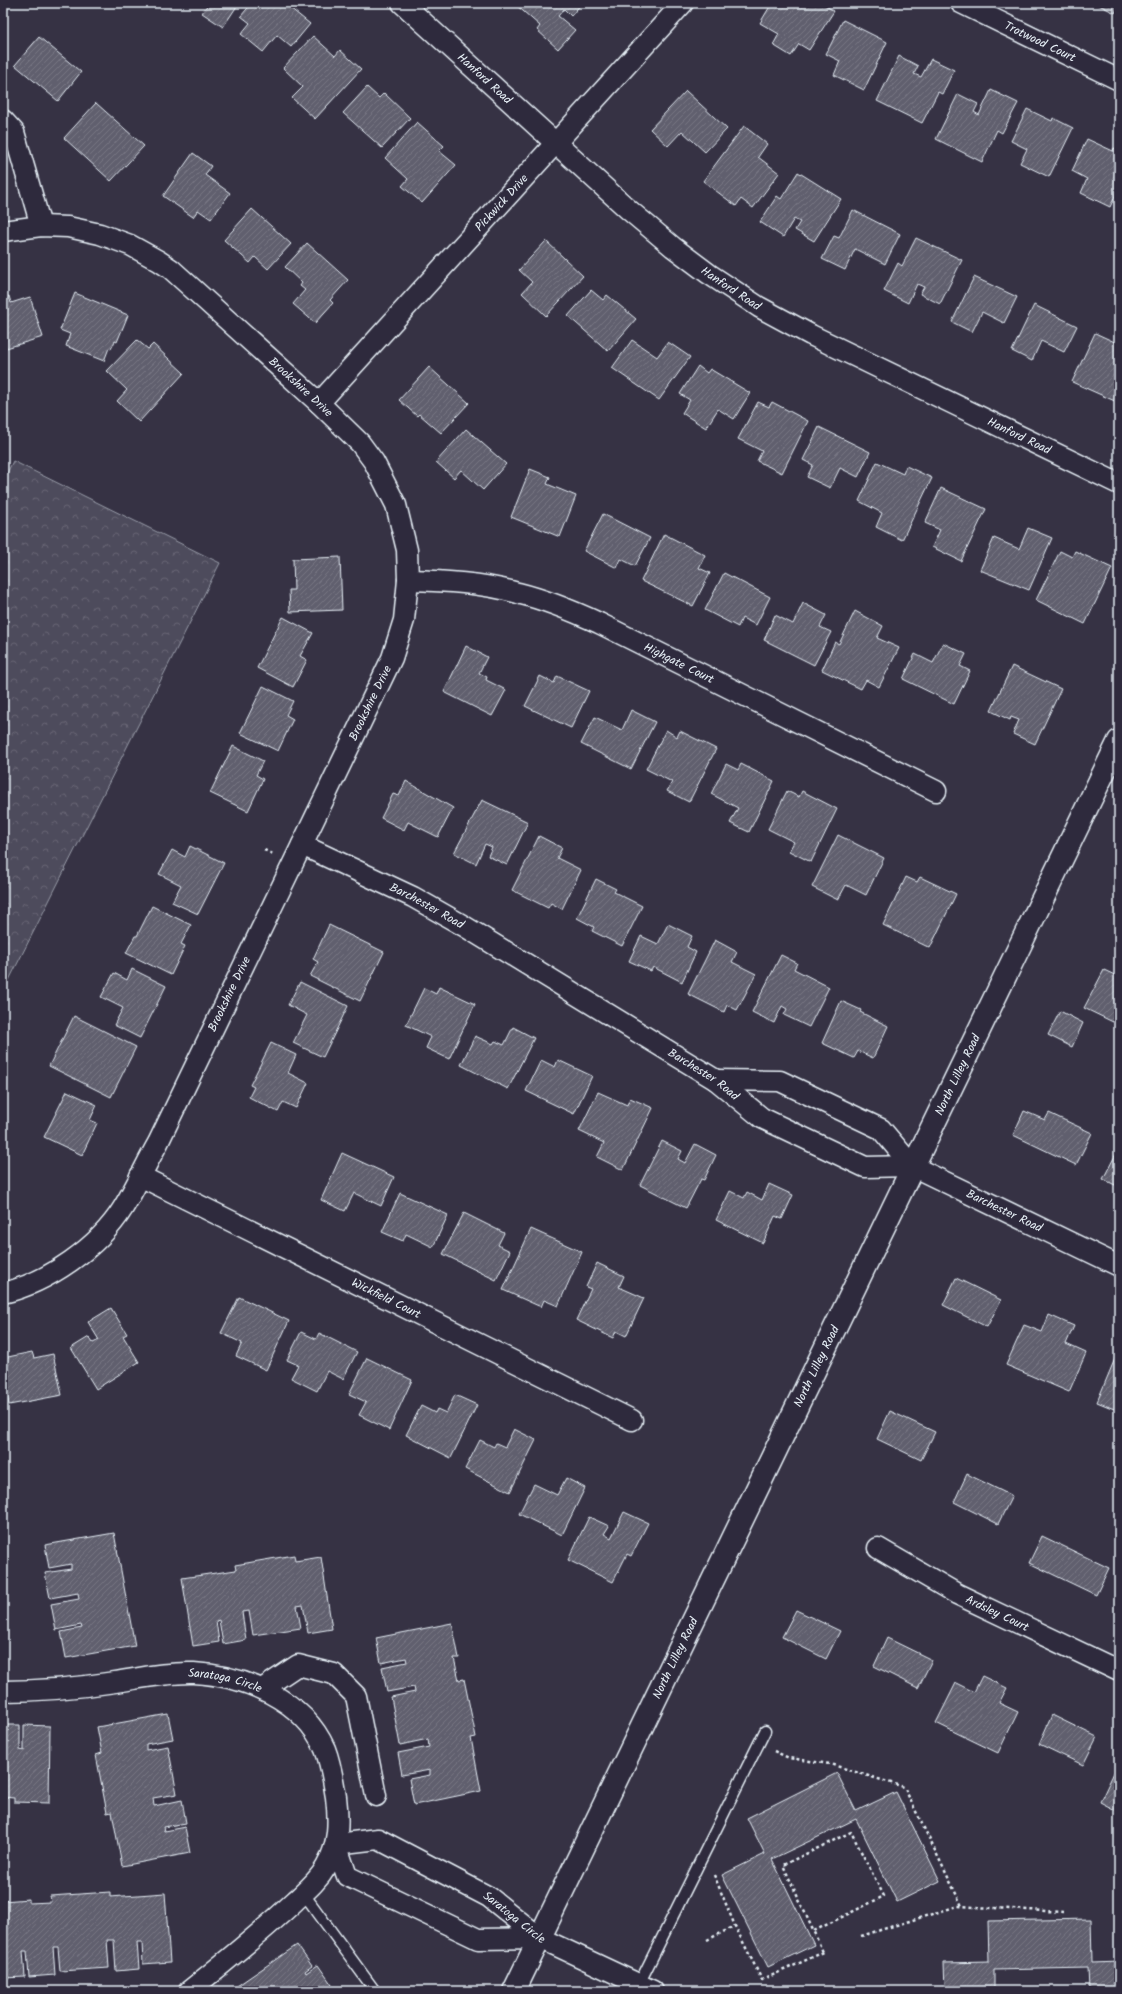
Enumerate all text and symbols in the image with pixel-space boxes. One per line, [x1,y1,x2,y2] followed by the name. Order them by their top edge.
[1001,17,1079,68] street label: Trotwood Court
[453,49,517,110] street label: Hanford Road
[470,169,533,236] street label: Pickwick Drive
[696,262,766,316] street label: Hanford Road
[264,353,338,422] street label: Brookshire Drive
[984,413,1055,460] street label: Hanford Road
[640,638,718,689] street label: Highgate Court
[344,662,397,744] street label: Brookshire Drive
[386,878,468,935] street label: Barchester Road
[203,953,256,1035] street label: Brookshire Drive
[930,1030,986,1119] street label: North Lilley Road
[664,1044,744,1106] street label: Barchester Road
[963,1185,1046,1238] street label: Barchester Road
[348,1273,425,1324] street label: Wickfield Court
[789,1322,845,1411] street label: North Lilley Road
[962,1590,1032,1637] street label: Ardsley Court
[648,1613,704,1702] street label: North Lilley Road
[188,1664,266,1698] street label: Saratoga Circle
[480,1887,549,1949] street label: Saratoga Circle

